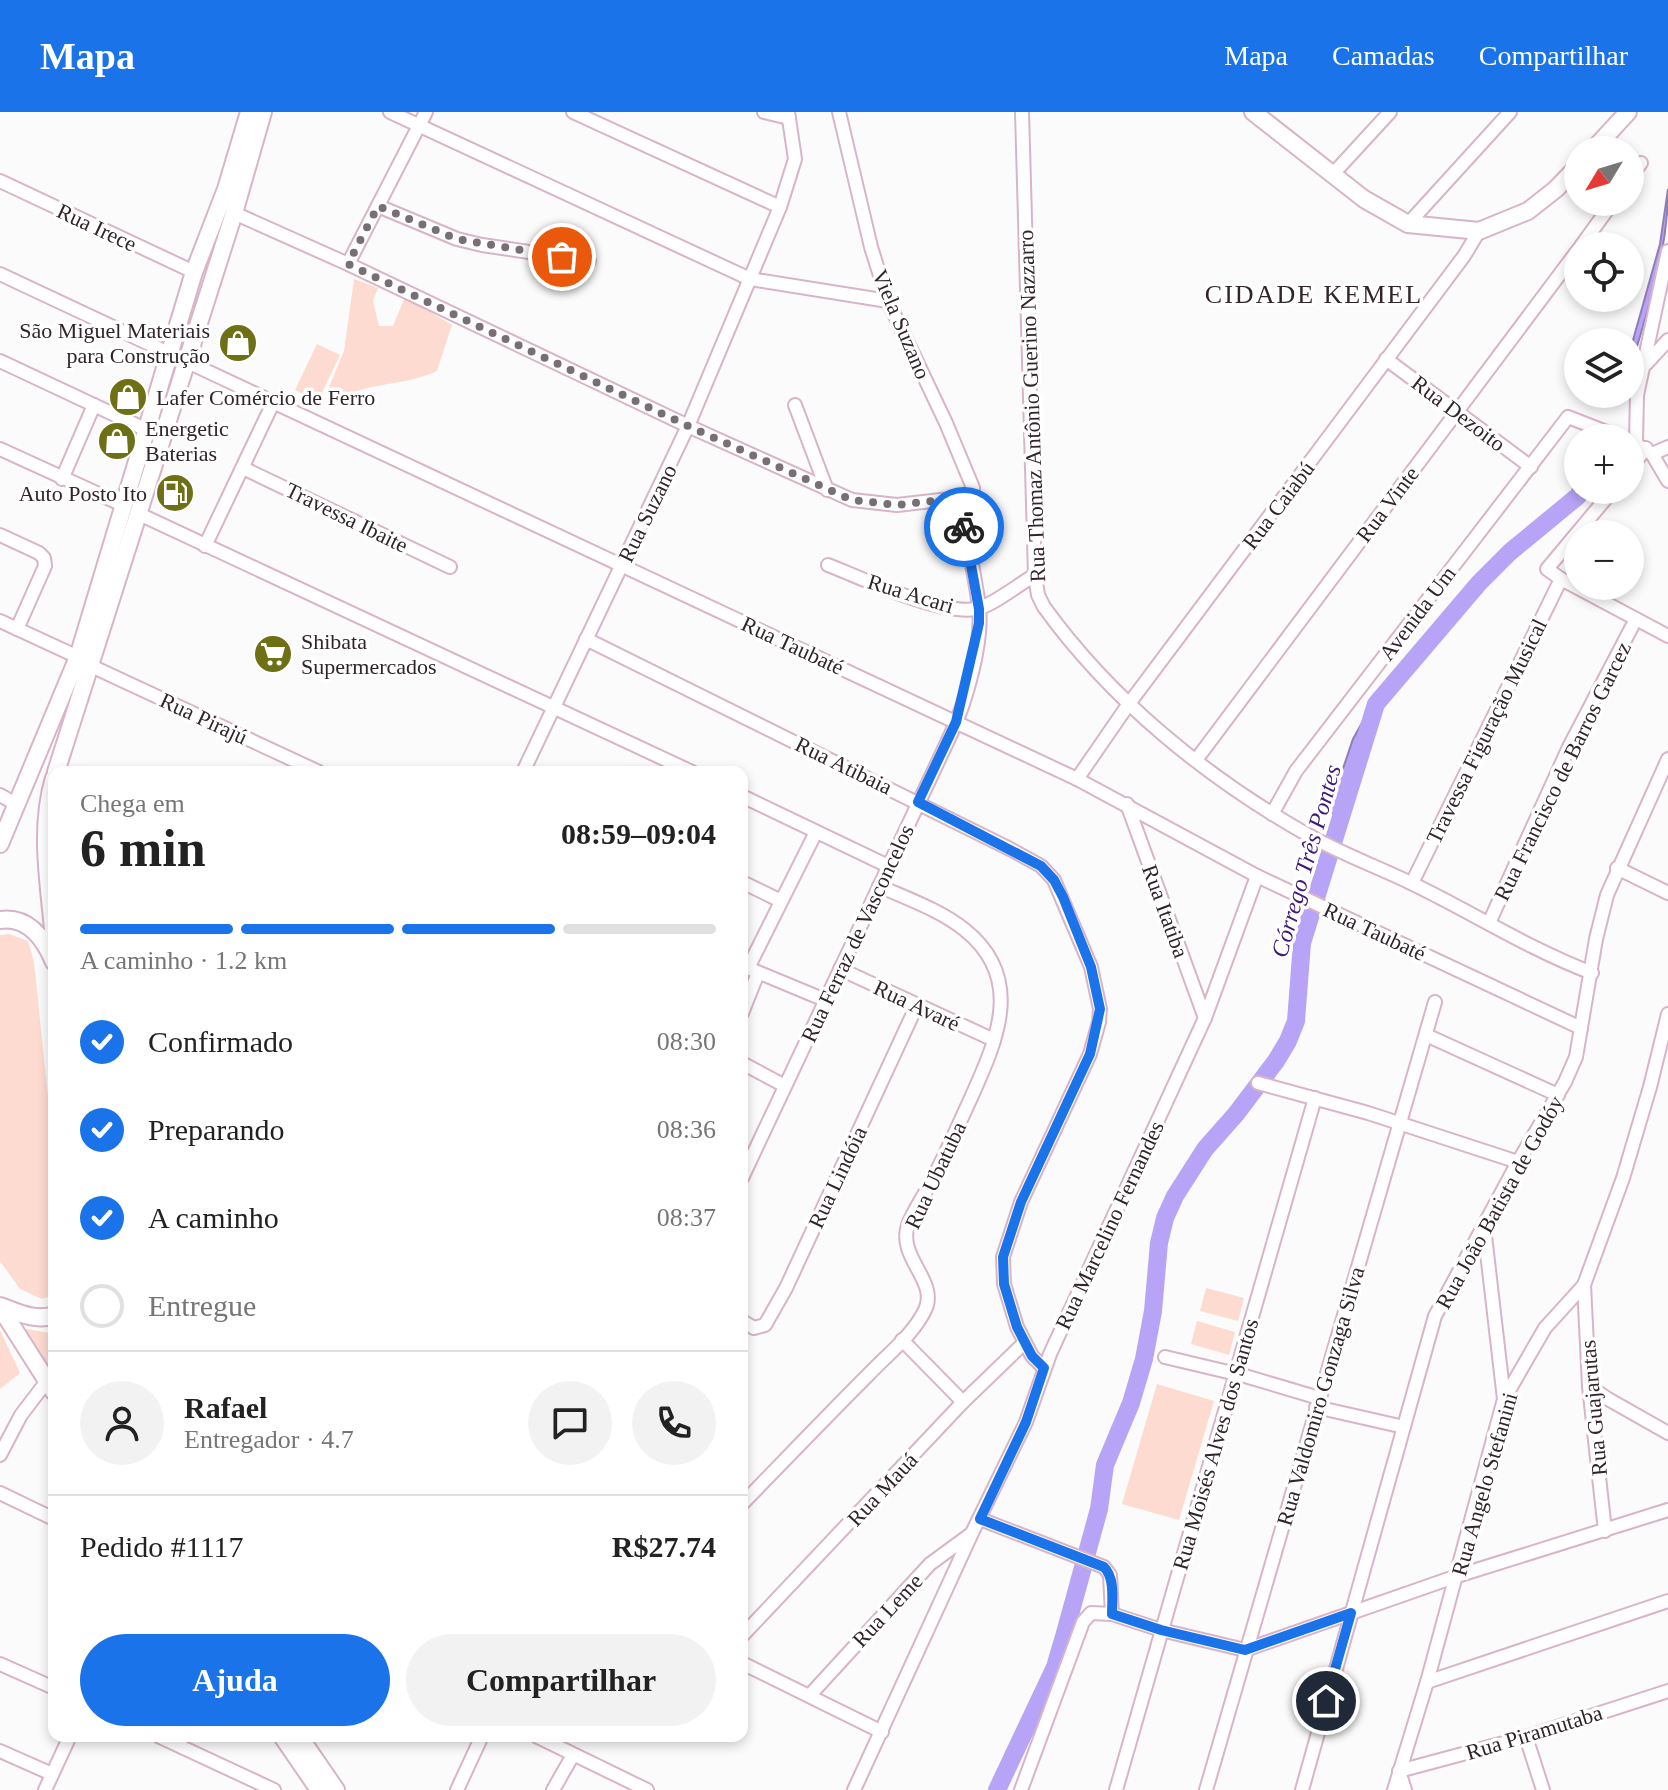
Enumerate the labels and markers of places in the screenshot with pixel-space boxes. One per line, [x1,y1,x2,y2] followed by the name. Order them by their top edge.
[528,223,596,291] pin
[19,318,210,368] place label: São Miguel Materiais para Construção
[217,322,259,364] shop icon: São Miguel Materiais para Construção
[107,376,149,418] shop icon: Lafer Comércio de Ferro
[156,385,375,410] place label: Lafer Comércio de Ferro
[145,416,229,466] place label: Energetic Baterias
[96,420,138,462] shop icon: Energetic Baterias
[154,472,196,514] fuel station icon: Auto Posto Ito
[19,481,147,506] place label: Auto Posto Ito
[301,629,437,679] place label: Shibata Supermercados
[252,633,294,675] supermarket icon: Shibata Supermercados
[1292,1667,1360,1735] pin

